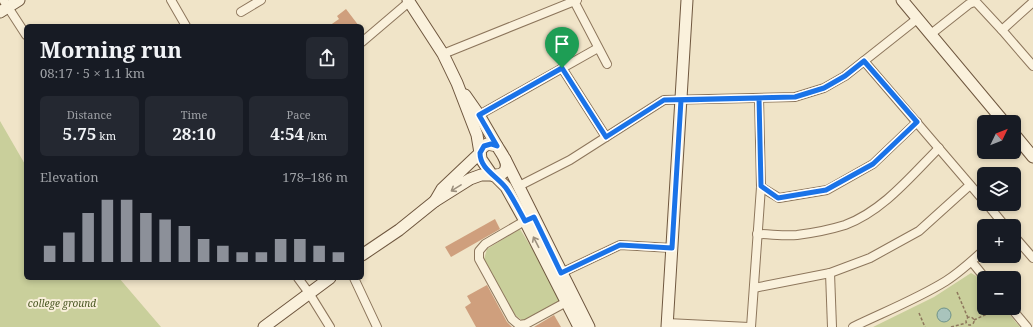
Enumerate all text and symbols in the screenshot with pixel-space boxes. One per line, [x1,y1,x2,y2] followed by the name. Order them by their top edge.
[545,27,579,68] pin
[551,33,573,55] icon: arrive
[40,34,182,64] text: Morning run
[306,37,348,79] button: share
[40,64,145,82] text: 08:17 · 5 × 1.1 km
[67,107,112,122] text: Distance
[181,107,207,122] text: Time
[287,107,311,122] text: Pace
[977,115,1021,159] north arrow
[977,115,1021,315] map controls
[63,122,96,145] text: 5.75
[172,122,216,145] text: 28:10
[270,122,304,145] text: 4:54
[96,128,116,143] text: km
[304,128,327,143] text: /km
[977,167,1021,211] button: layers
[40,168,99,186] text: Elevation
[282,168,348,186] text: 178–186 m
[450,184,462,192] one-way arrow
[977,219,1021,263] button: +
[532,236,540,248] one-way arrow
[977,271,1021,315] button: −
[28,296,96,310] park label: college ground

